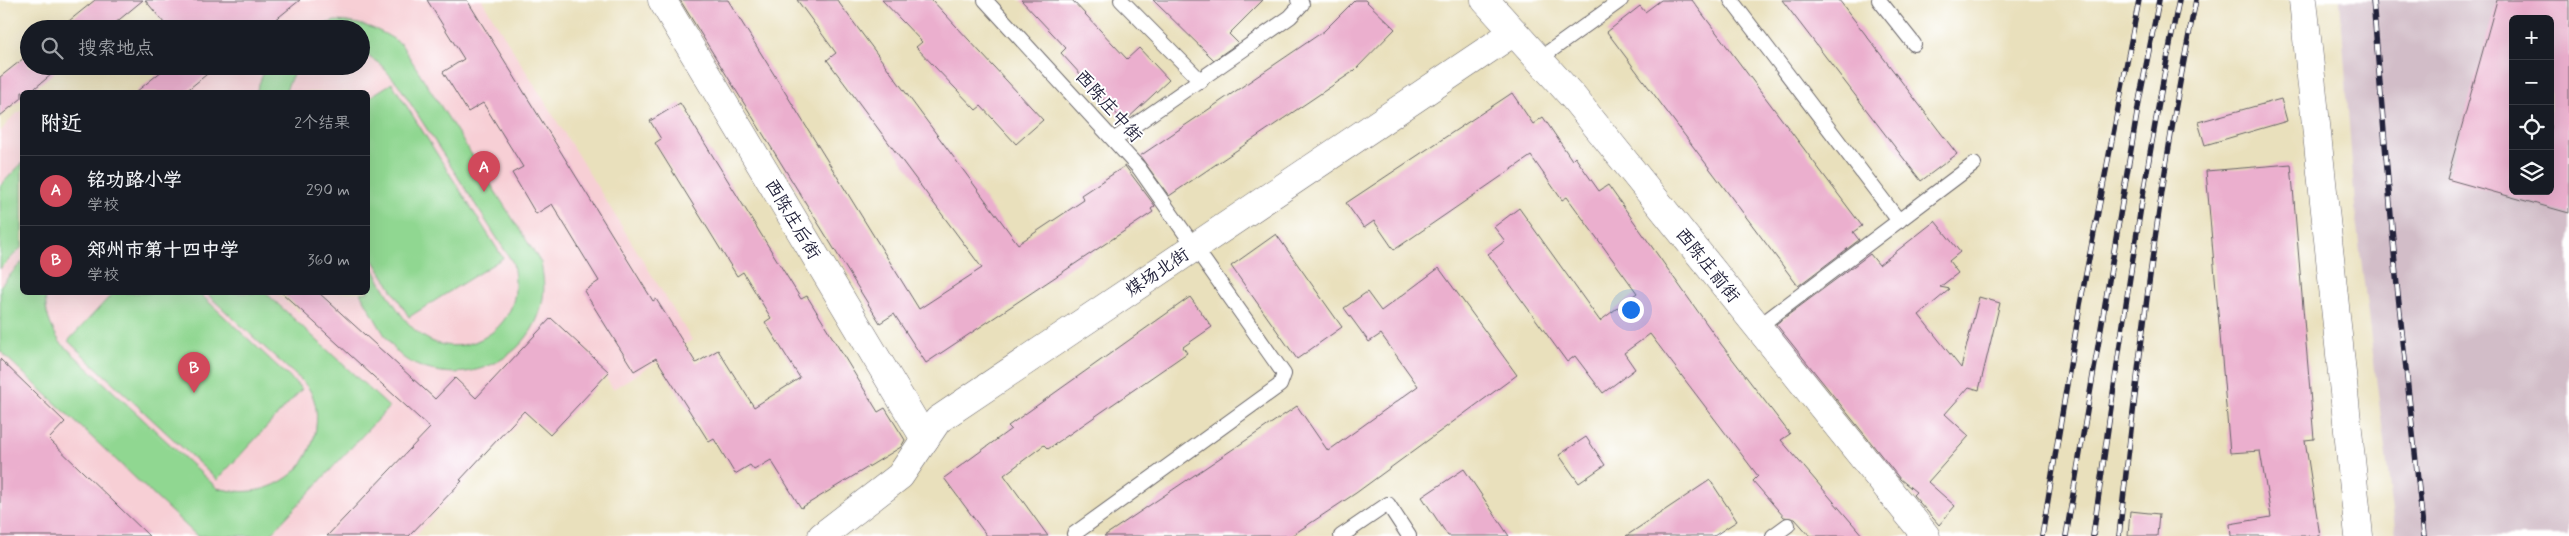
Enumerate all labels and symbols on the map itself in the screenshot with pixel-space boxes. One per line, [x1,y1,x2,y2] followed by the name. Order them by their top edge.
[1069,65,1147,148] street label: 西陈庄中街
[468,151,500,192] pin: A
[759,175,826,264] street label: 西陈庄后街
[1670,223,1745,308] street label: 西陈庄前街
[1121,243,1194,303] street label: 煤场北街
[1618,297,1644,323] your location
[178,352,210,393] pin: B

